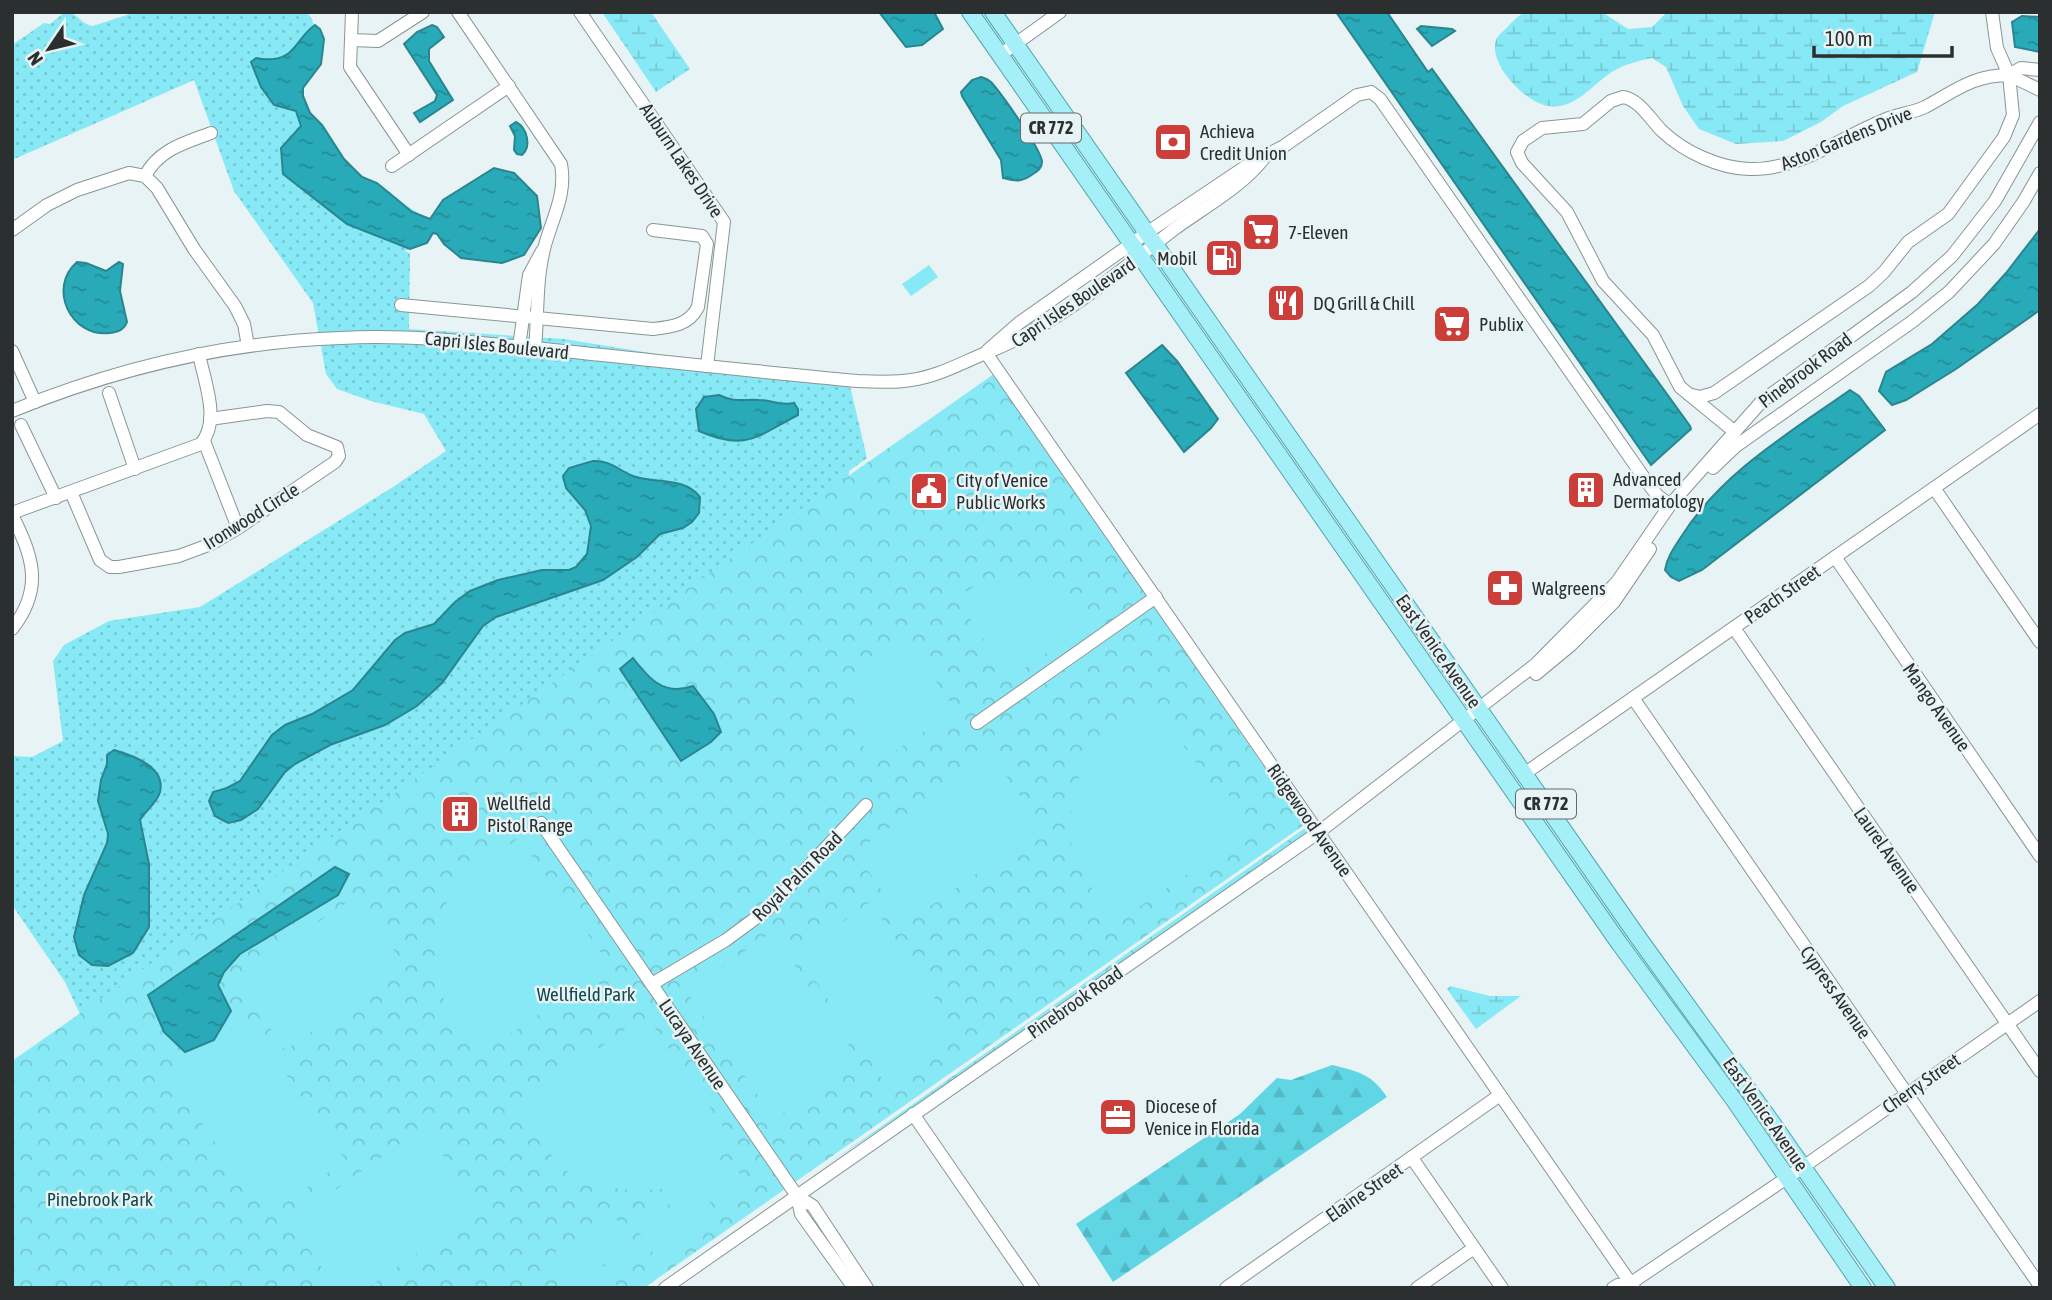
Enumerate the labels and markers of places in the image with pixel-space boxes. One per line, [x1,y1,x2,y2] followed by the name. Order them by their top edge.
[1200,120,1287,164] place label: Achieva Credit Union
[1152,121,1194,163] bank icon: Achieva Credit Union
[1240,211,1282,253] supermarket icon: 7-Eleven
[1288,221,1349,243] place label: 7-Eleven
[1203,237,1245,279] fuel station icon: Mobil
[1157,247,1197,269] place label: Mobil
[1265,282,1307,324] restaurant icon: DQ Grill & Chill
[1313,292,1415,314] place label: DQ Grill & Chill
[1431,303,1473,345] supermarket icon: Publix
[1479,313,1524,335] place label: Publix
[1613,468,1705,512] place label: Advanced Dermatology
[956,469,1048,513] place label: City of Venice Public Works
[1565,469,1607,511] building icon: Advanced Dermatology
[908,470,950,512] public building icon: City of Venice Public Works
[1484,567,1526,609] pharmacy icon: Walgreens
[1532,577,1606,599] place label: Walgreens
[487,792,573,836] place label: Wellfield Pistol Range
[439,793,481,835] building icon: Wellfield Pistol Range
[1145,1095,1260,1139] place label: Diocese of Venice in Florida
[1097,1096,1139,1138] office icon: Diocese of Venice in Florida

